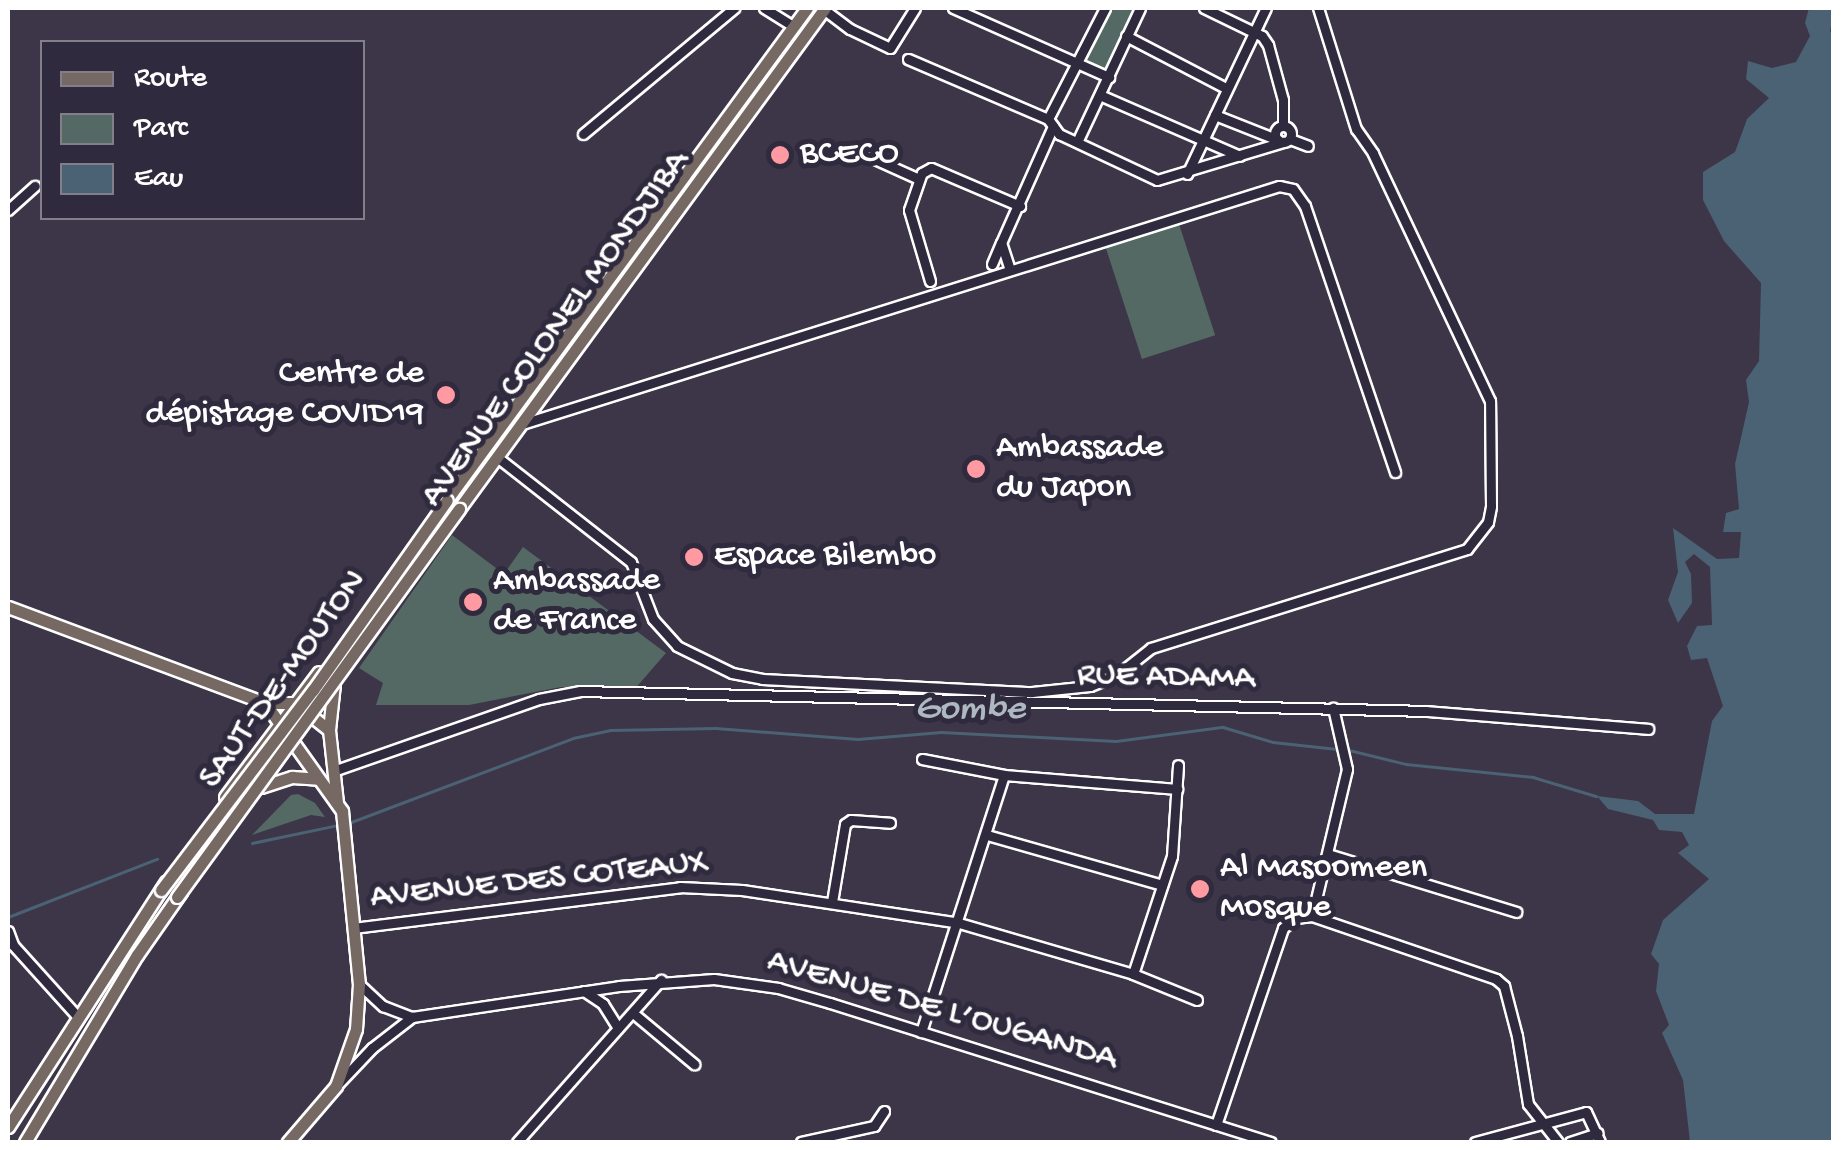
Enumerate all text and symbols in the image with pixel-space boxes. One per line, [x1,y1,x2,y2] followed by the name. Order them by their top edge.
[40,40,365,220] legend
[134,62,207,97] text: Route
[134,112,188,147] text: Parc
[800,134,899,176] place label: BCECO
[412,142,700,516] street label: AVENUE COLONEL MONDJIBA
[769,144,791,166] marker: BCECO
[134,162,183,197] text: Eau
[145,354,424,436] place label: Centre de dépistage COVID19
[433,382,459,408] marker: Centre de dépistage COVID19
[996,428,1163,510] place label: Ambassade du Japon
[965,458,987,480] marker: Ambassade du Japon
[714,536,936,578] place label: Espace Bilembo
[683,546,705,568] marker: Espace Bilembo
[493,561,660,643] place label: Ambassade de France
[191,562,377,798] street label: SAUT-DE-MOUTON
[462,591,484,613] marker: Ambassade de France
[1077,655,1255,701] street label: RUE ADAMA
[915,688,1025,734] water label: Gombe
[368,842,710,920] street label: AVENUE DES COTEAUX
[1220,848,1427,930] place label: Al Masoomeen Mosque
[1189,878,1211,900] marker: Al Masoomeen Mosque
[762,941,1122,1081] street label: AVENUE DE L’OUGANDA

